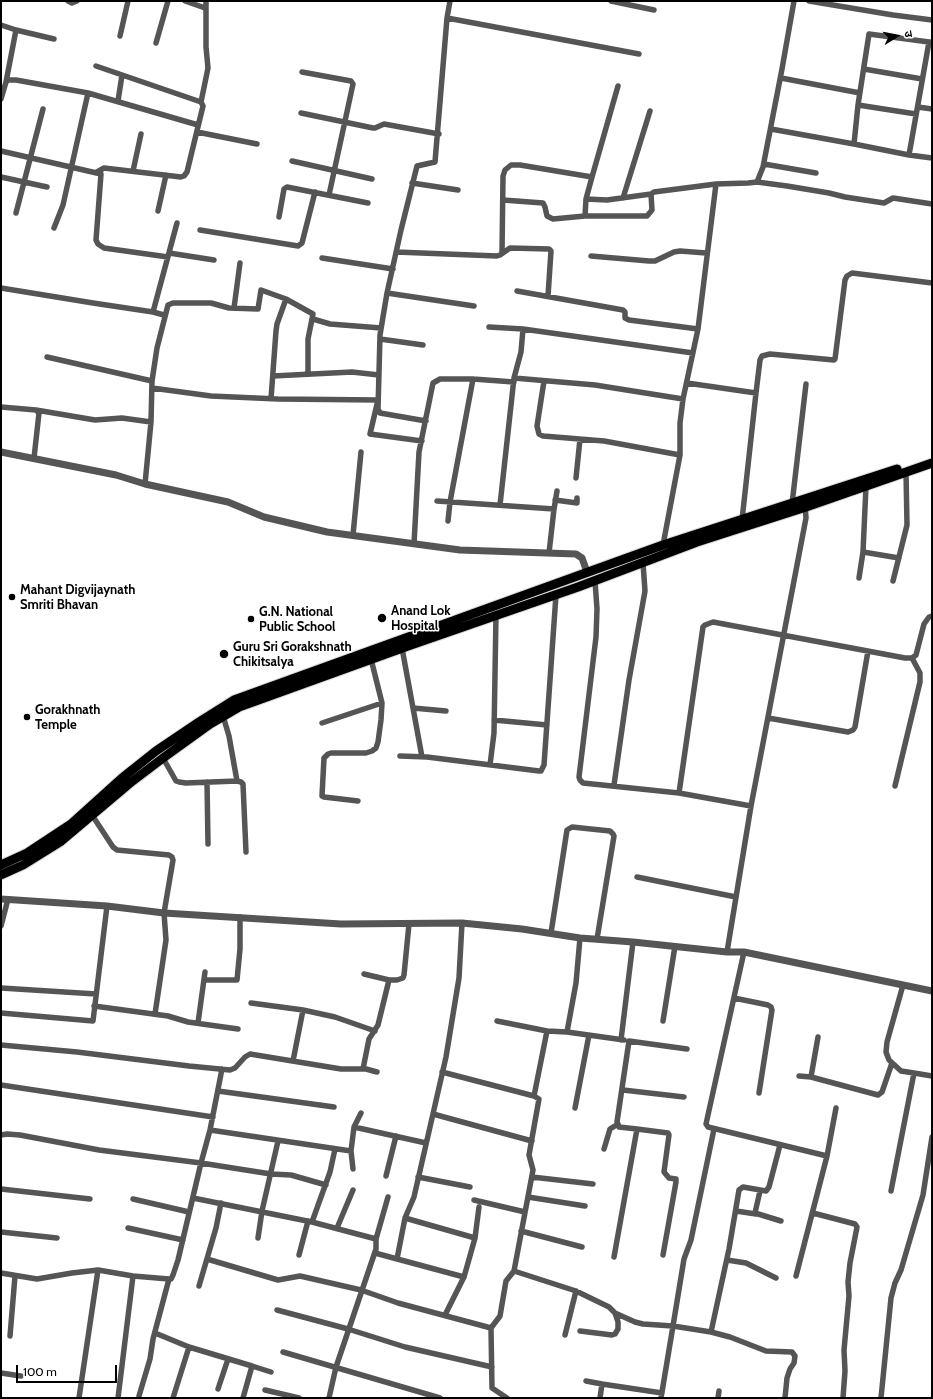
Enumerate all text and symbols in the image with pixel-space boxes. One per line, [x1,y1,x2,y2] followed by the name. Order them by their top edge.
[877,16,917,56] north arrow
[901,30,916,38] text: उ
[20,582,135,613] place label: Mahant Digvijaynath Smriti Bhavan
[7,592,17,602] marker: Mahant Digvijaynath Smriti Bhavan
[391,603,450,634] place label: Anand Lok Hospital
[259,604,336,635] place label: G.N. National Public School
[376,612,388,624] marker: Anand Lok Hospital
[246,614,256,624] marker: G.N. National Public School
[233,639,352,670] place label: Guru Sri Gorakshnath Chikitsalya
[218,648,230,660] marker: Guru Sri Gorakshnath Chikitsalya
[35,702,100,733] place label: Gorakhnath Temple
[22,712,32,722] marker: Gorakhnath Temple
[18,1357,119,1383] scale bar
[23,1364,57,1379] text: 100 m

